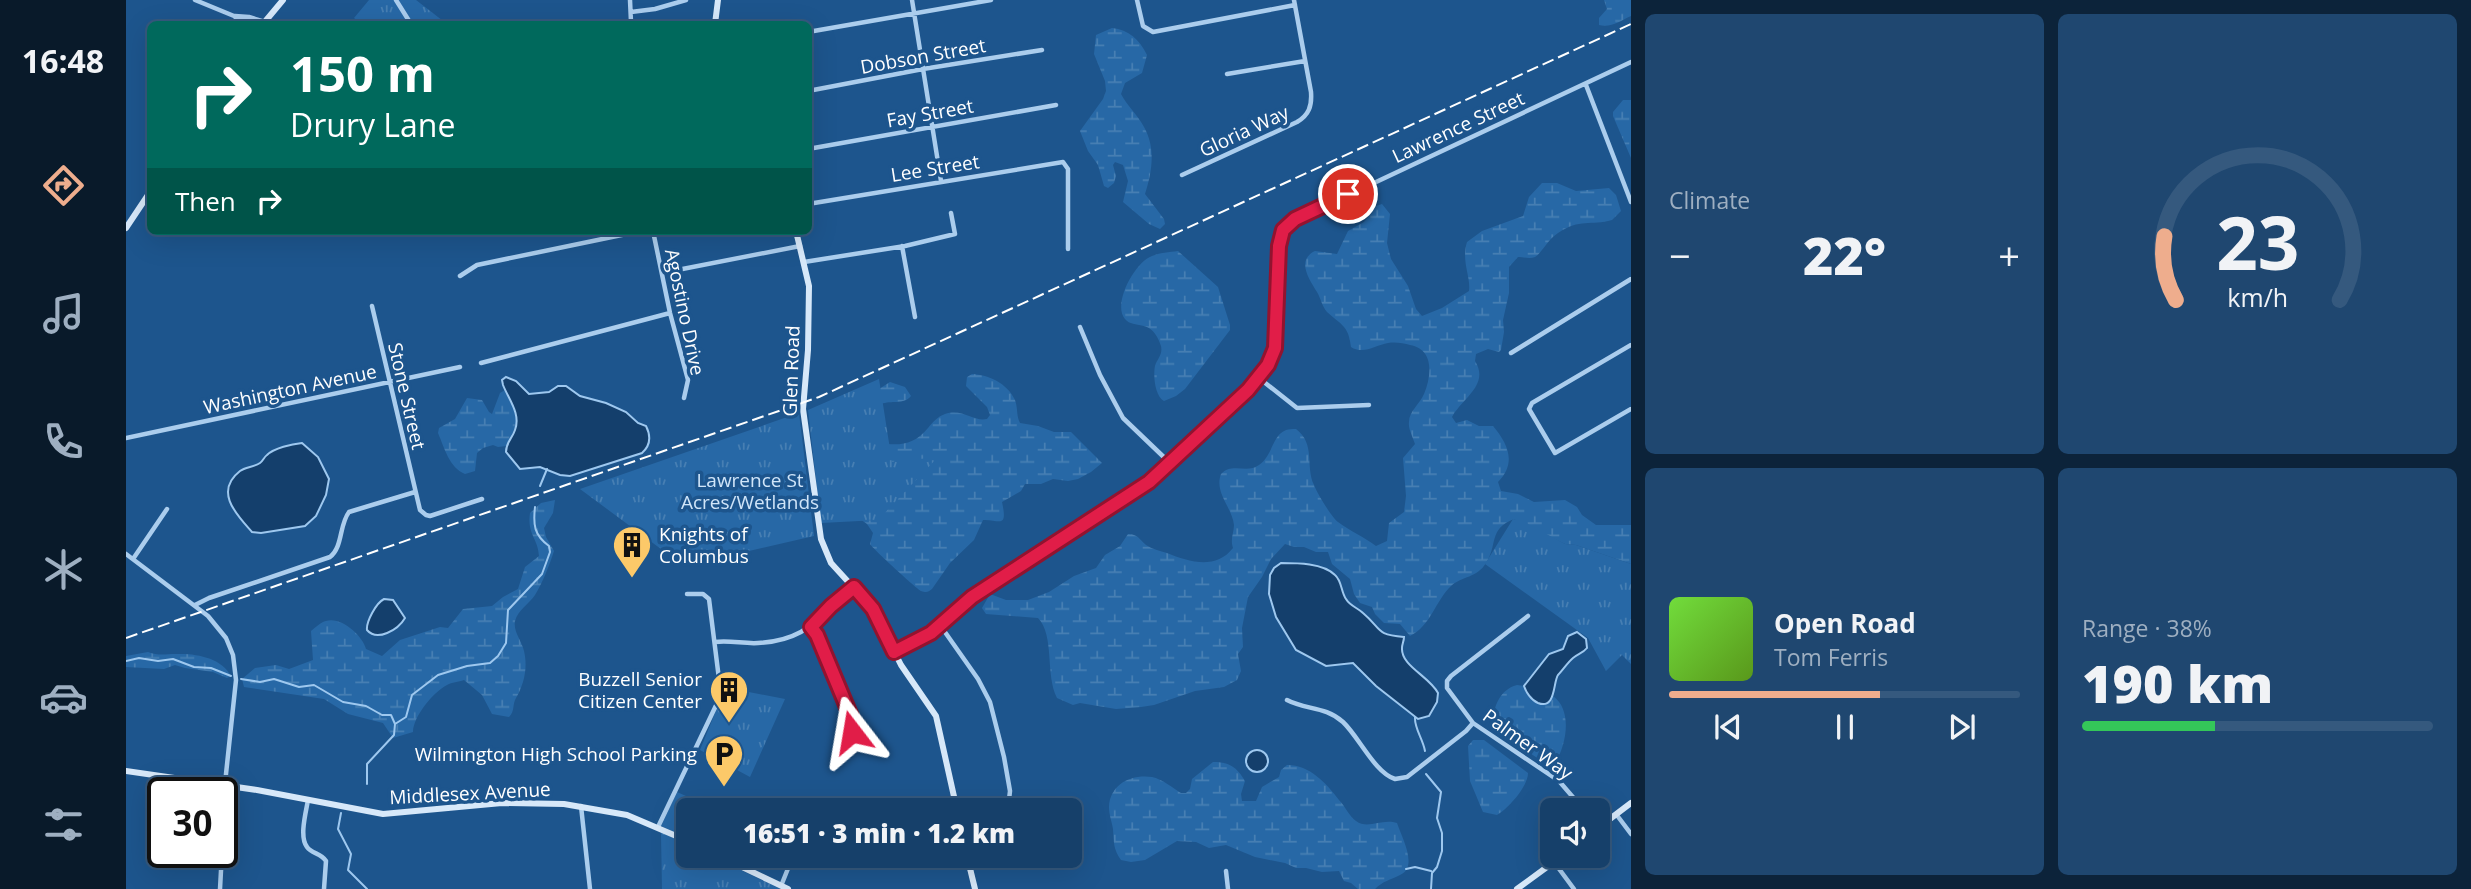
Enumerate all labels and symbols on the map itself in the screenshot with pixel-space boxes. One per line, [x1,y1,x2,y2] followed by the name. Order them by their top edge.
[858,32,988,80] street label: Dobson Street
[1388,85,1529,169] street label: Lawrence Street
[884,93,976,133] street label: Fay Street
[1195,99,1293,163] street label: Gloria Way
[889,148,981,188] street label: Lee Street
[1318,164,1378,224] pin
[659,246,711,378] street label: Agostino Drive
[776,325,806,417] street label: Glen Road
[382,340,432,452] street label: Stone Street
[201,358,379,420] street label: Washington Avenue
[681,467,819,515] park label: Lawrence St Acres/Wetlands
[659,521,749,569] place label: Knights of Columbus
[611,524,653,579] building icon: Knights of Columbus
[578,666,702,714] place label: Buzzell Senior Citizen Center
[708,669,750,724] building icon: Buzzell Senior Citizen Center
[815,695,889,769] position arrow
[1478,703,1579,786] street label: Palmer Way
[703,733,745,788] parking icon: Wilmington High School Parking
[415,741,697,767] place label: Wilmington High School Parking
[389,776,551,810] street label: Middlesex Avenue
[147,777,238,868] speed limit sign: 30

